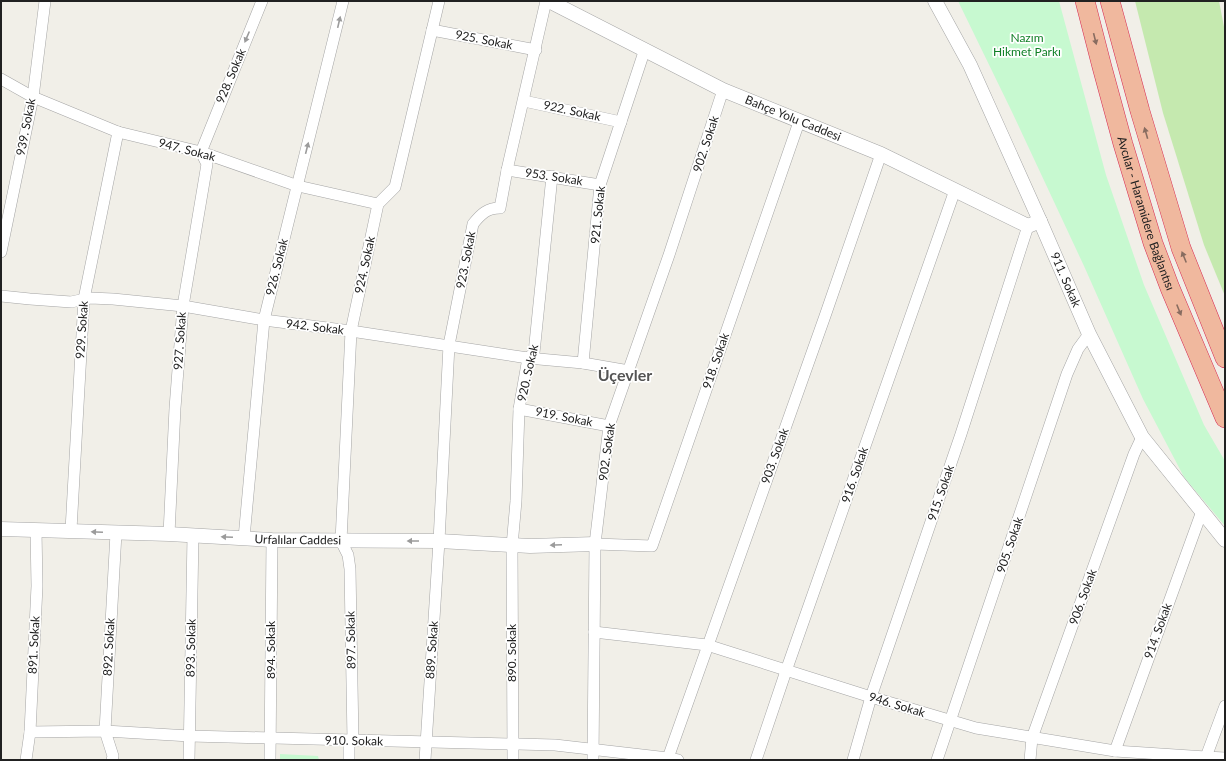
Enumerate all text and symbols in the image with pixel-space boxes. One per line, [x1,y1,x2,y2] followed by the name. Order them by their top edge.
[336,16,342,28] one-way arrow
[454,27,515,53] street label: 925. Sokak
[993,30,1061,59] park label: Nazım Hikmet Parkı
[244,31,251,43] one-way arrow
[1092,33,1098,45] one-way arrow
[212,45,249,106] street label: 928. Sokak
[743,92,844,144] street label: Bahçe Yolu Caddesi
[13,96,39,157] street label: 939. Sokak
[542,97,603,124] street label: 922. Sokak
[689,113,722,174] street label: 902. Sokak
[1143,127,1149,139] one-way arrow
[157,135,218,165] street label: 947. Sokak
[1114,135,1178,293] street label: Avcılar - Haramidere Bağlantısı
[304,142,310,154] one-way arrow
[524,165,585,189] street label: 953. Sokak
[587,184,608,245] street label: 921. Sokak
[453,229,479,290] street label: 923. Sokak
[351,234,378,295] street label: 924. Sokak
[262,236,291,297] street label: 926. Sokak
[1047,250,1085,310] street label: 911. Sokak
[1181,251,1187,263] one-way arrow
[72,300,91,360] street label: 929. Sokak
[1176,304,1182,315] one-way arrow
[170,311,189,371] street label: 927. Sokak
[285,316,346,338] street label: 942. Sokak
[699,330,732,391] street label: 918. Sokak
[514,342,542,403] street label: 920. Sokak
[598,365,652,384] district label: Üçevler
[534,404,595,430] street label: 919. Sokak
[595,421,618,482] street label: 902. Sokak
[758,425,792,486] street label: 903. Sokak
[838,444,871,505] street label: 916. Sokak
[924,462,957,523] street label: 915. Sokak
[993,514,1026,575] street label: 905. Sokak
[91,528,103,535] one-way arrow
[254,531,341,547] street label: Urfalılar Caddesi
[220,534,233,540] one-way arrow
[406,538,419,544] one-way arrow
[549,542,562,548] one-way arrow
[1066,566,1100,627] street label: 906. Sokak
[1141,600,1175,661] street label: 914. Sokak
[342,610,359,669] street label: 897. Sokak
[24,615,43,674] street label: 891. Sokak
[99,617,118,676] street label: 892. Sokak
[182,618,199,677] street label: 893. Sokak
[263,620,278,679] street label: 894. Sokak
[422,620,441,680] street label: 889. Sokak
[504,623,519,682] street label: 890. Sokak
[867,689,928,720] street label: 946. Sokak
[325,732,384,749] street label: 910. Sokak

